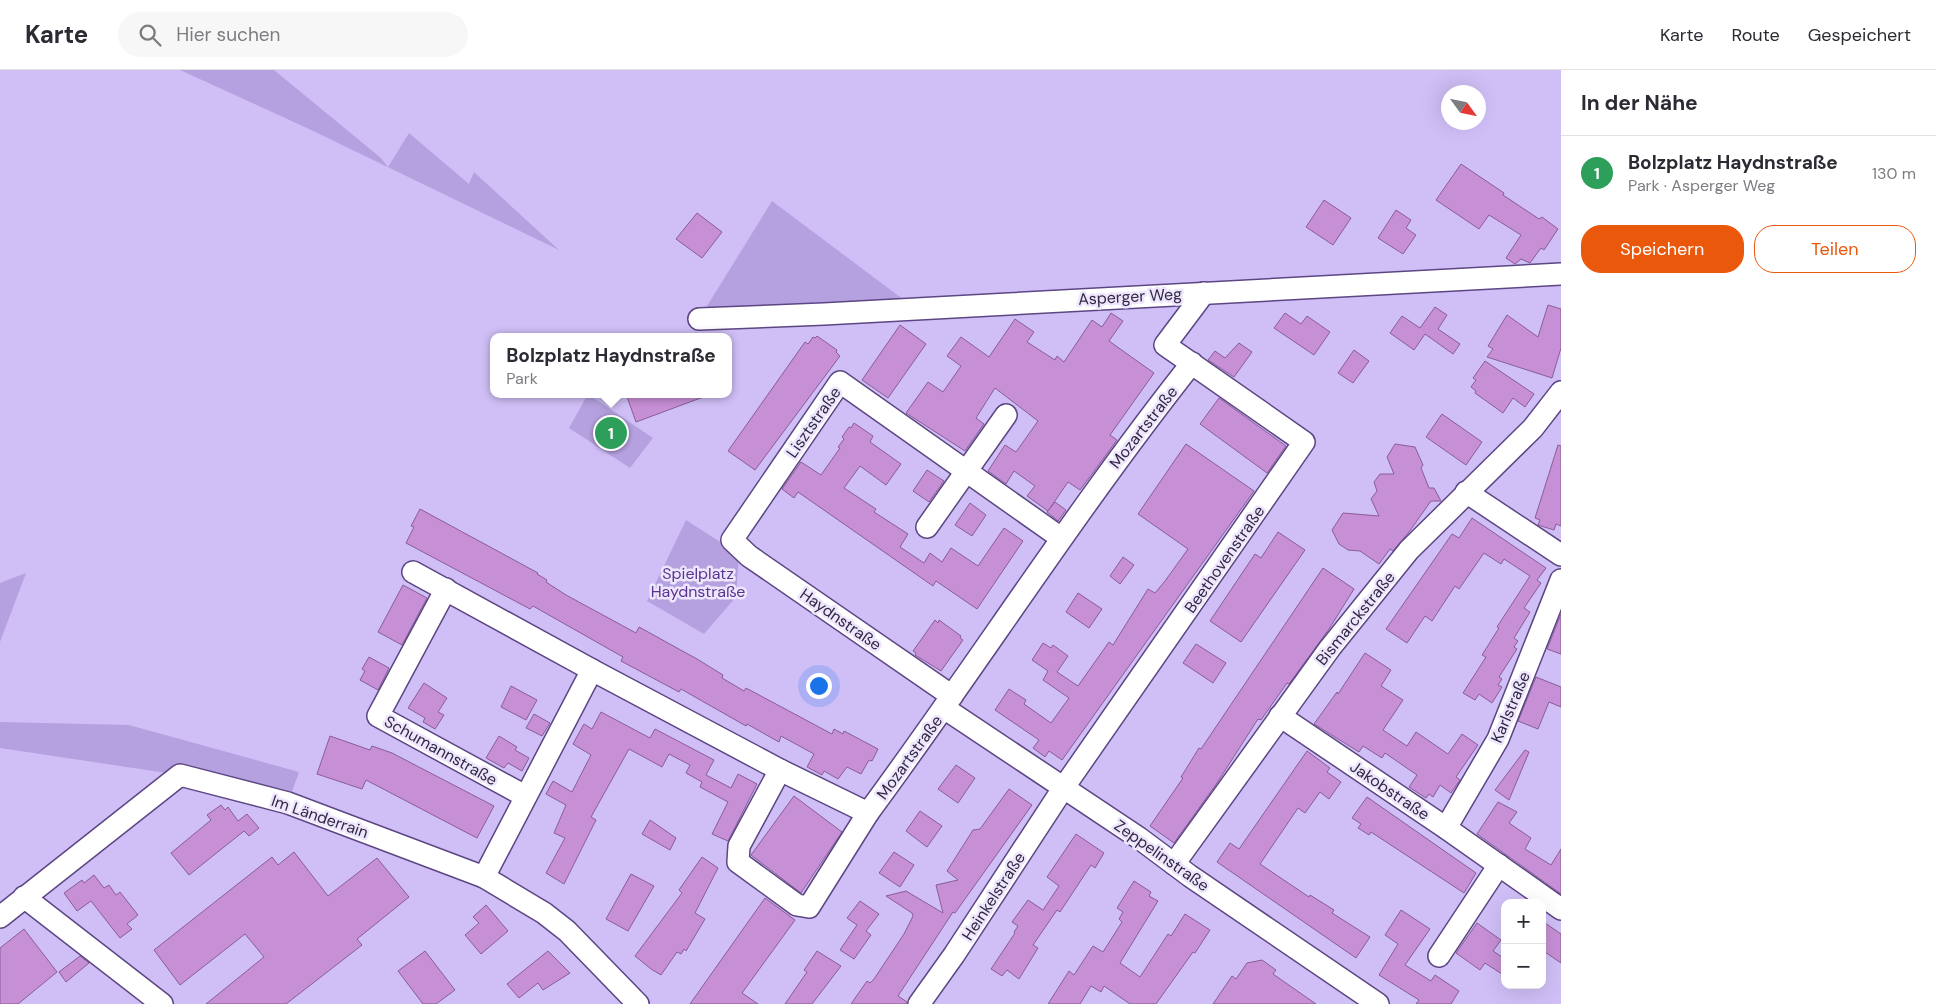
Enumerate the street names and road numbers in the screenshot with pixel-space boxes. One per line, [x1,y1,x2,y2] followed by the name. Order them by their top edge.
[1078,283,1183,310] street label: Asperger Weg
[1105,382,1182,473] street label: Mozartstraße
[781,383,846,462] street label: Lisztstraße
[1180,501,1269,617] street label: Beethovenstraße
[1311,567,1400,670] street label: Bismarckstraße
[796,584,886,655] street label: Haydnstraße
[1486,668,1535,746] street label: Karlstraße
[380,711,501,790] street label: Schumannstraße
[872,711,947,804] street label: Mozartstraße
[1346,756,1434,825] street label: Jakobstraße
[269,790,371,843] street label: Im Länderrain
[1110,815,1213,896] street label: Zeppelinstraße
[957,848,1030,944] street label: Heinkelstraße

